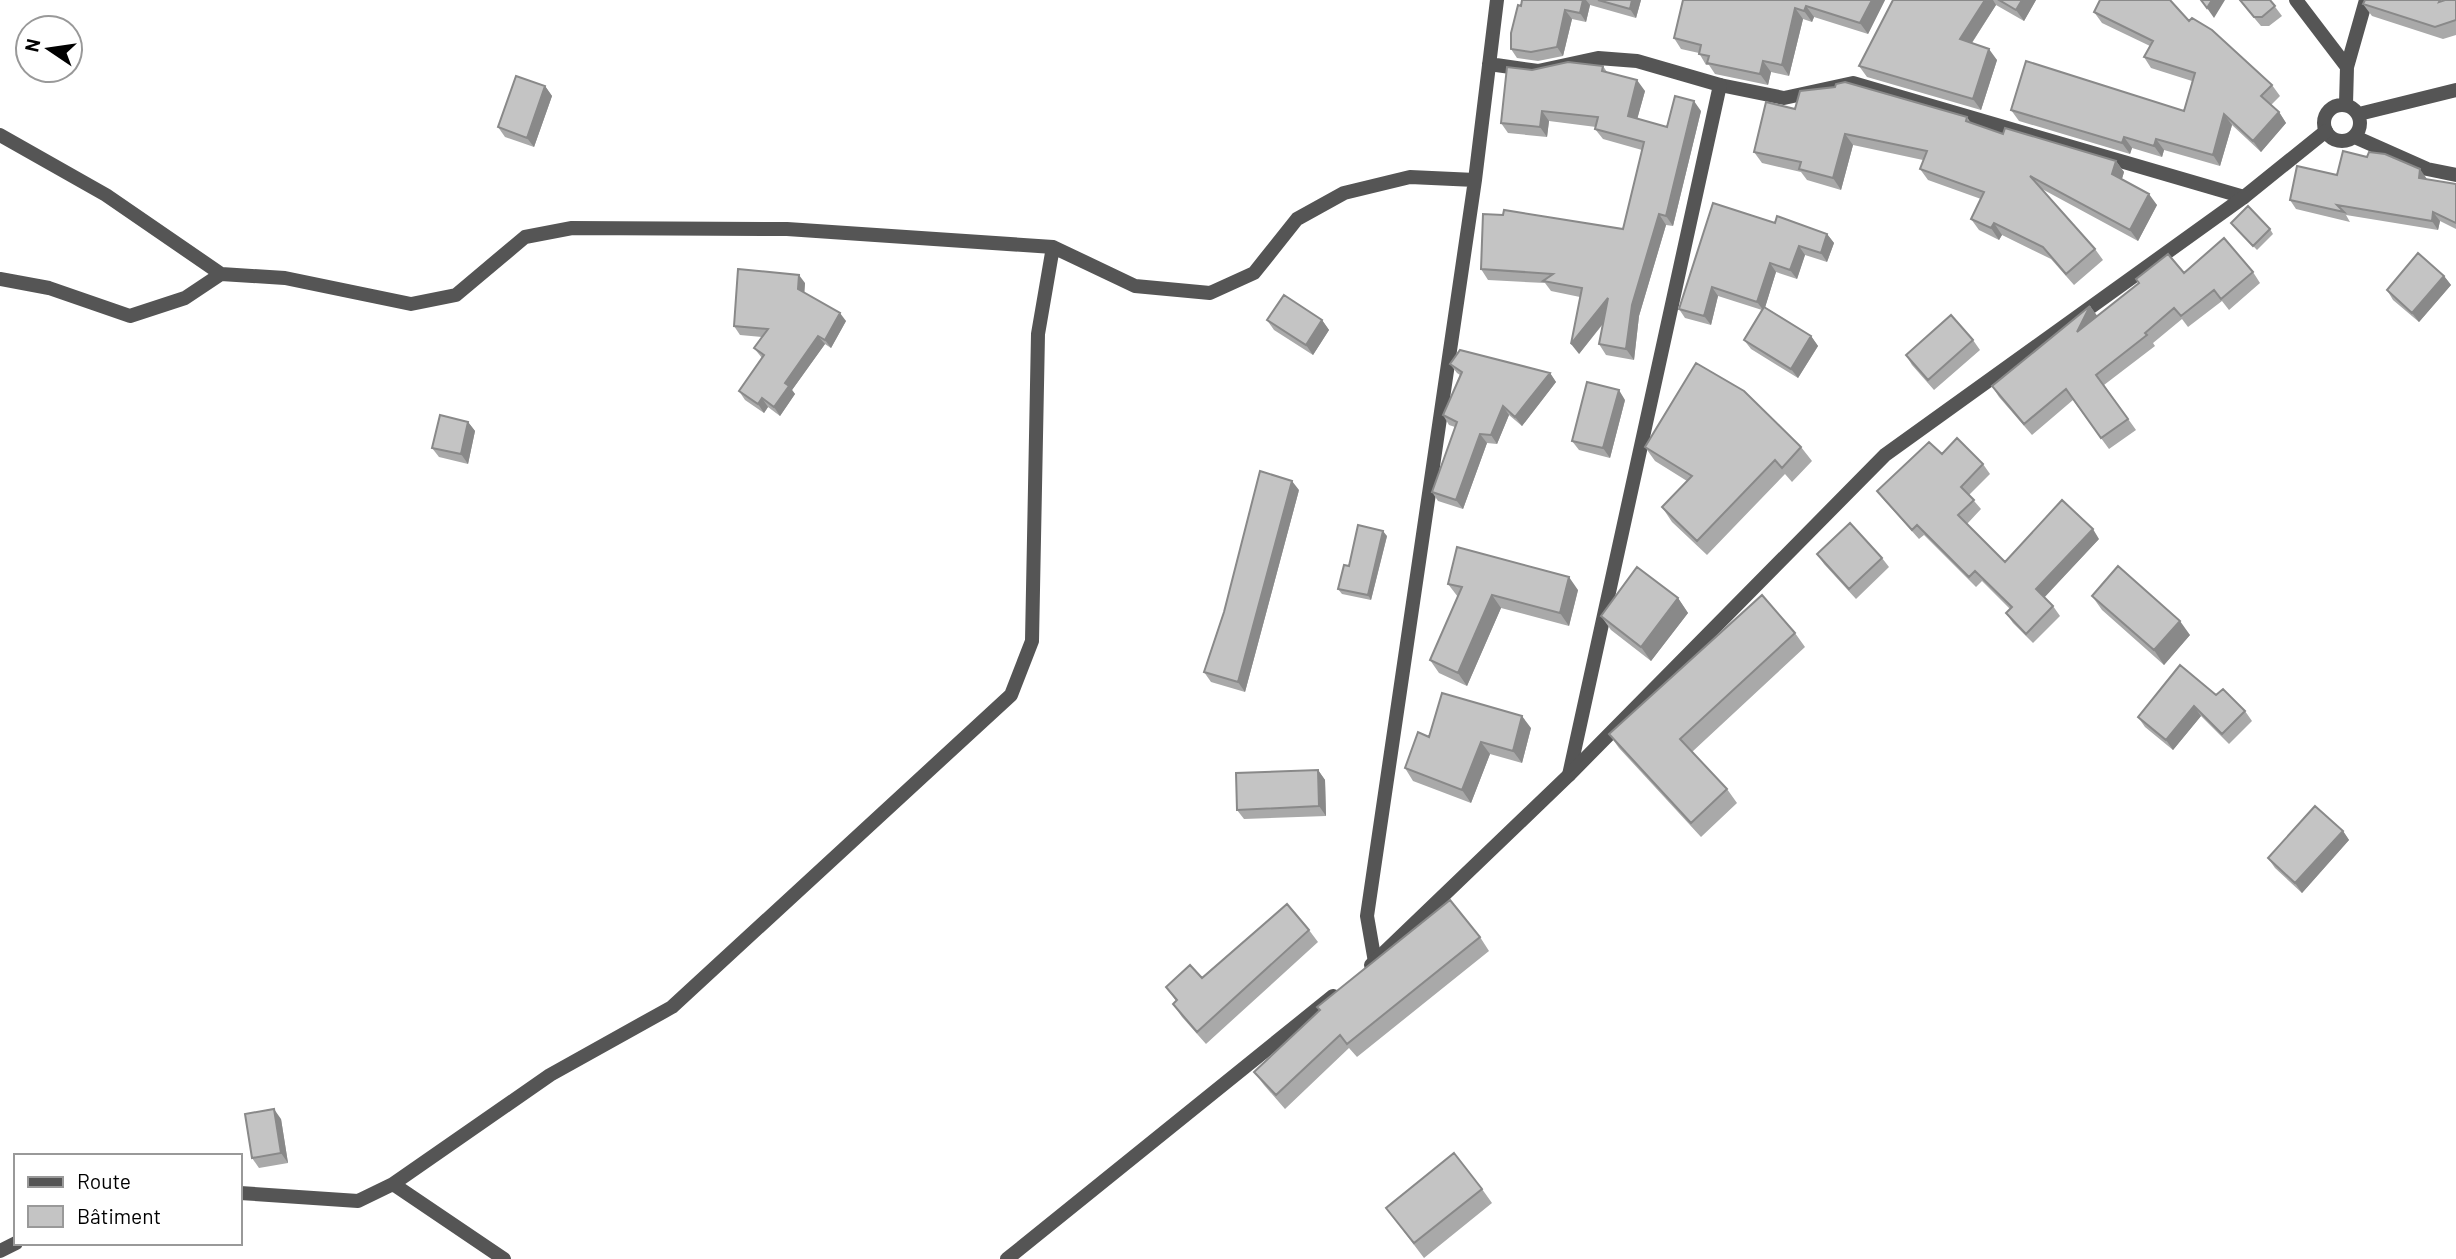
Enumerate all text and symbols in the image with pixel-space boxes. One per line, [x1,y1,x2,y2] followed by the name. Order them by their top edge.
[14,14,84,84] north arrow
[19,36,45,54] text: N
[14,1154,242,1245] legend
[77,1168,131,1193] text: Route
[77,1203,161,1228] text: Bâtiment

